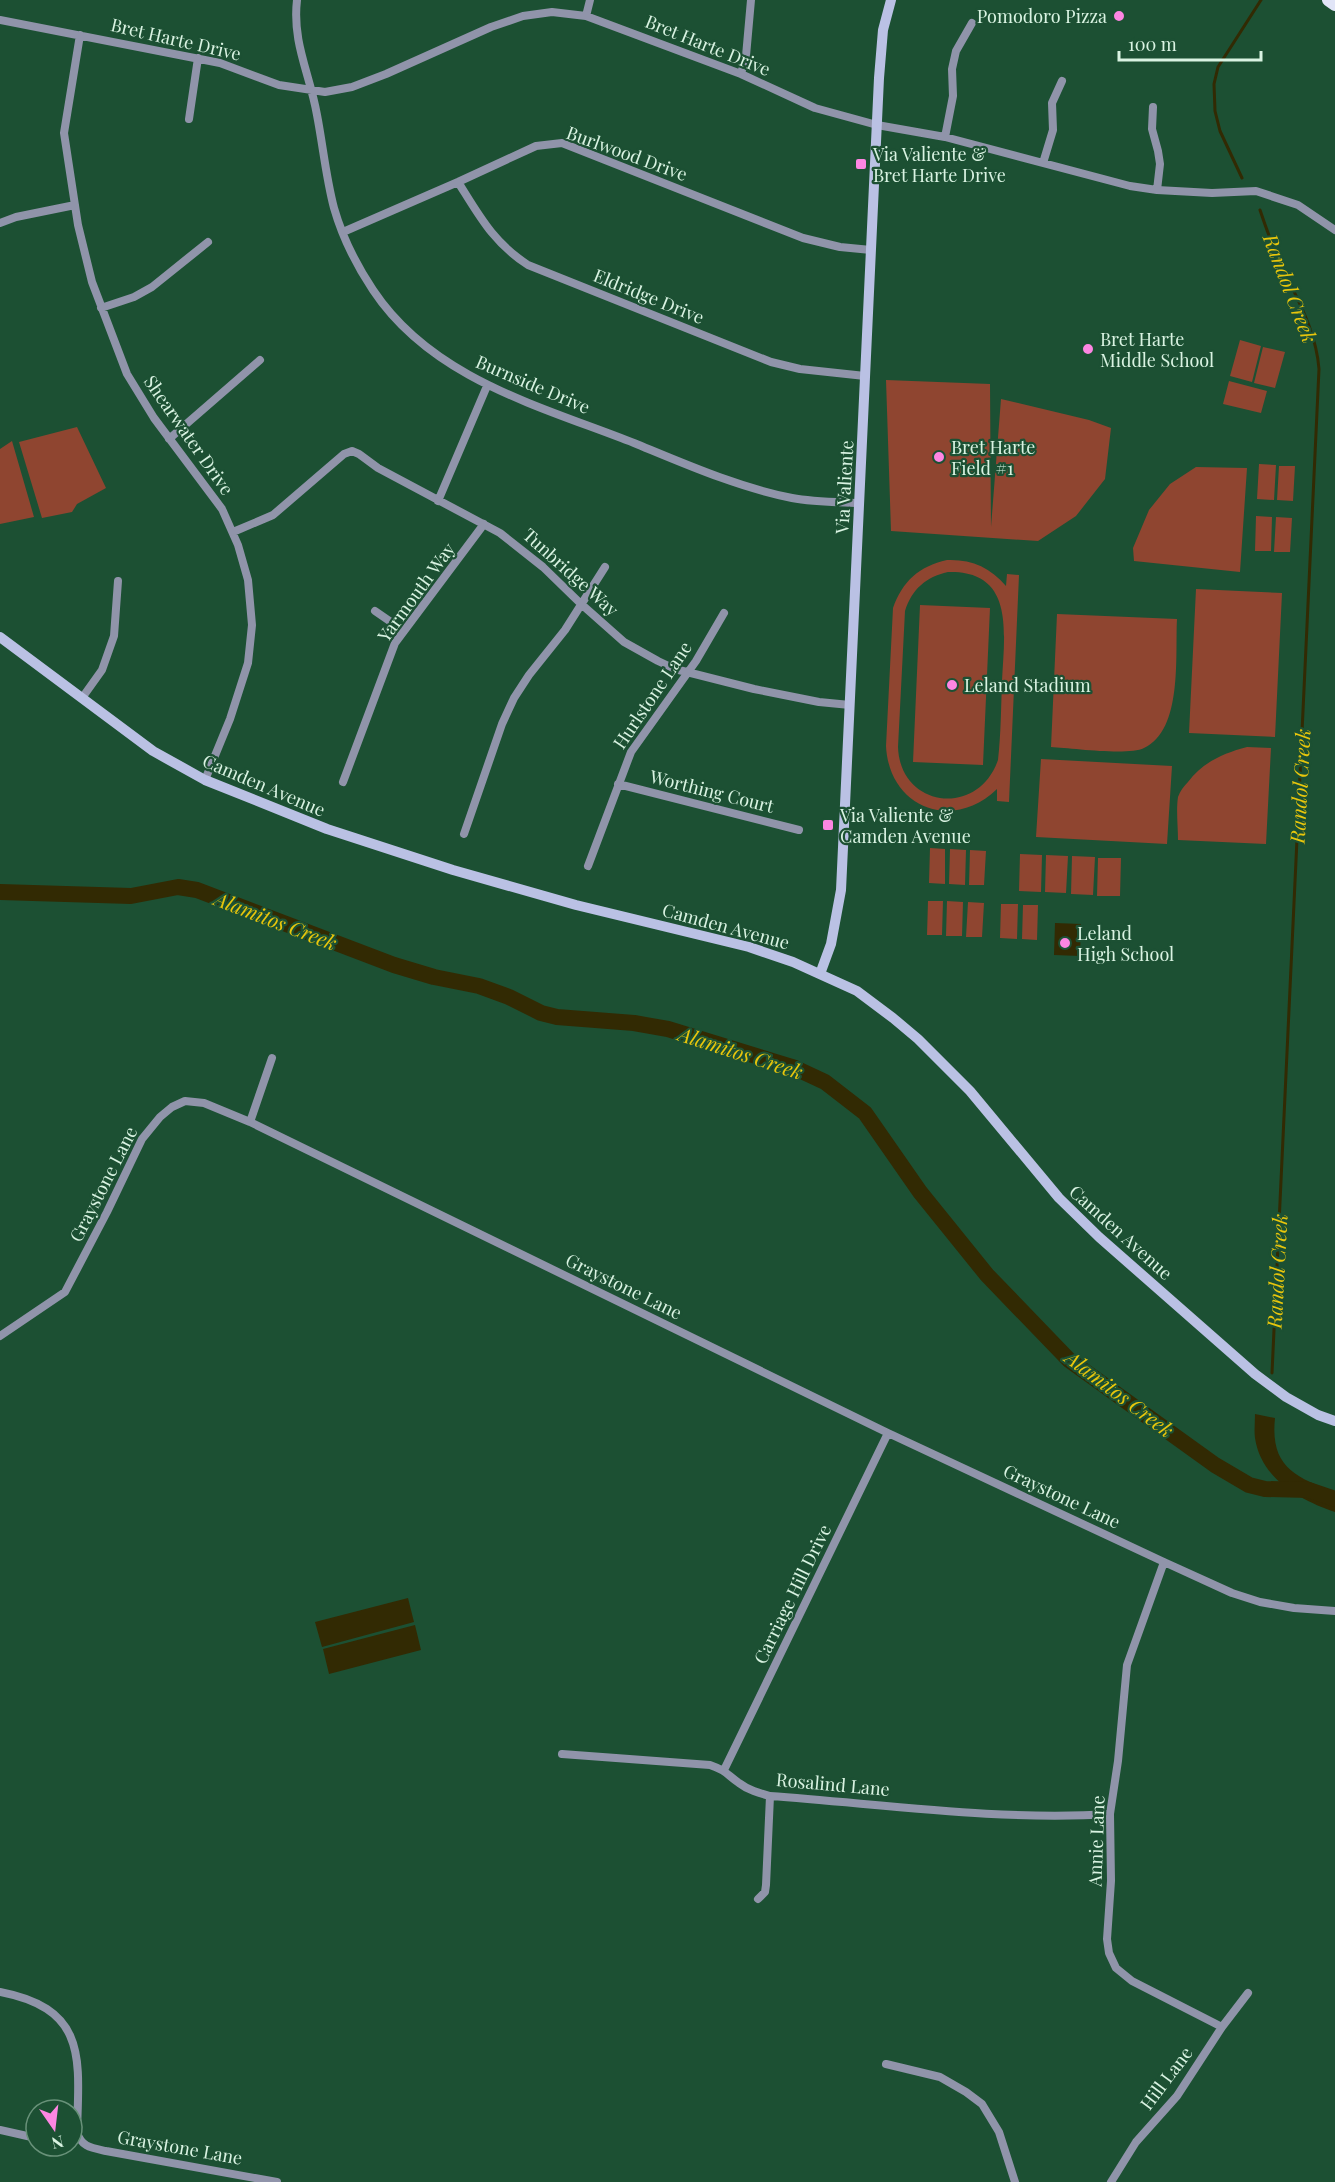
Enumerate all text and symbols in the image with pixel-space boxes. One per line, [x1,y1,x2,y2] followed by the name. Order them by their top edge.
[977,4,1107,28] place label: Pomodoro Pizza
[642,9,774,81] street label: Bret Harte Drive
[1112,9,1126,23] marker: Pomodoro Pizza
[109,12,243,66] street label: Bret Harte Drive
[1119,24,1262,62] scale bar
[1128,32,1177,56] text: 100 m
[563,120,691,186] street label: Burlwood Drive
[872,142,1006,187] place label: Via Valiente & Bret Harte Drive
[854,157,868,171] marker: Via Valiente & Bret Harte Drive
[1257,229,1324,346] water label: Randol Creek
[590,263,708,329] street label: Eldridge Drive
[1100,327,1214,372] place label: Bret Harte Middle School
[1081,342,1095,356] marker: Bret Harte Middle School
[472,349,594,419] street label: Burnside Drive
[139,370,239,500] street label: Shearwater Drive
[951,435,1035,480] place label: Bret Harte Field #1
[830,440,858,535] street label: Via Valiente
[932,450,946,464] marker: Bret Harte Field #1
[518,523,624,621] street label: Tunbridge Way
[371,538,460,647] street label: Yarmouth Way
[607,637,697,753] street label: Hurlstone Lane
[964,673,1091,697] place label: Leland Stadium
[945,678,959,692] marker: Leland Stadium
[1282,728,1315,845] water label: Randol Creek
[199,748,329,822] street label: Camden Avenue
[647,764,777,818] street label: Worthing Court
[839,803,971,848] place label: Via Valiente & Camden Avenue
[821,818,835,832] marker: Via Valiente & Camden Avenue
[209,884,341,956] water label: Alamitos Creek
[660,897,792,955] street label: Camden Avenue
[1077,921,1174,966] place label: Leland High School
[1058,936,1072,950] marker: Leland High School
[674,1019,806,1085] water label: Alamitos Creek
[64,1122,142,1246] street label: Graystone Lane
[1064,1179,1178,1285] street label: Camden Avenue
[1259,1213,1292,1330] water label: Randol Creek
[562,1247,686,1325] street label: Graystone Lane
[1059,1342,1180,1443] water label: Alamitos Creek
[1000,1458,1124,1534] street label: Graystone Lane
[748,1520,836,1668] street label: Carriage Hill Drive
[775,1767,891,1801] street label: Rosalind Lane
[1082,1795,1110,1888] street label: Annie Lane
[1134,2042,1198,2114] street label: Hill Lane
[24,2098,84,2158] north arrow
[116,2124,244,2170] street label: Graystone Lane
[49,2131,66,2155] text: N

